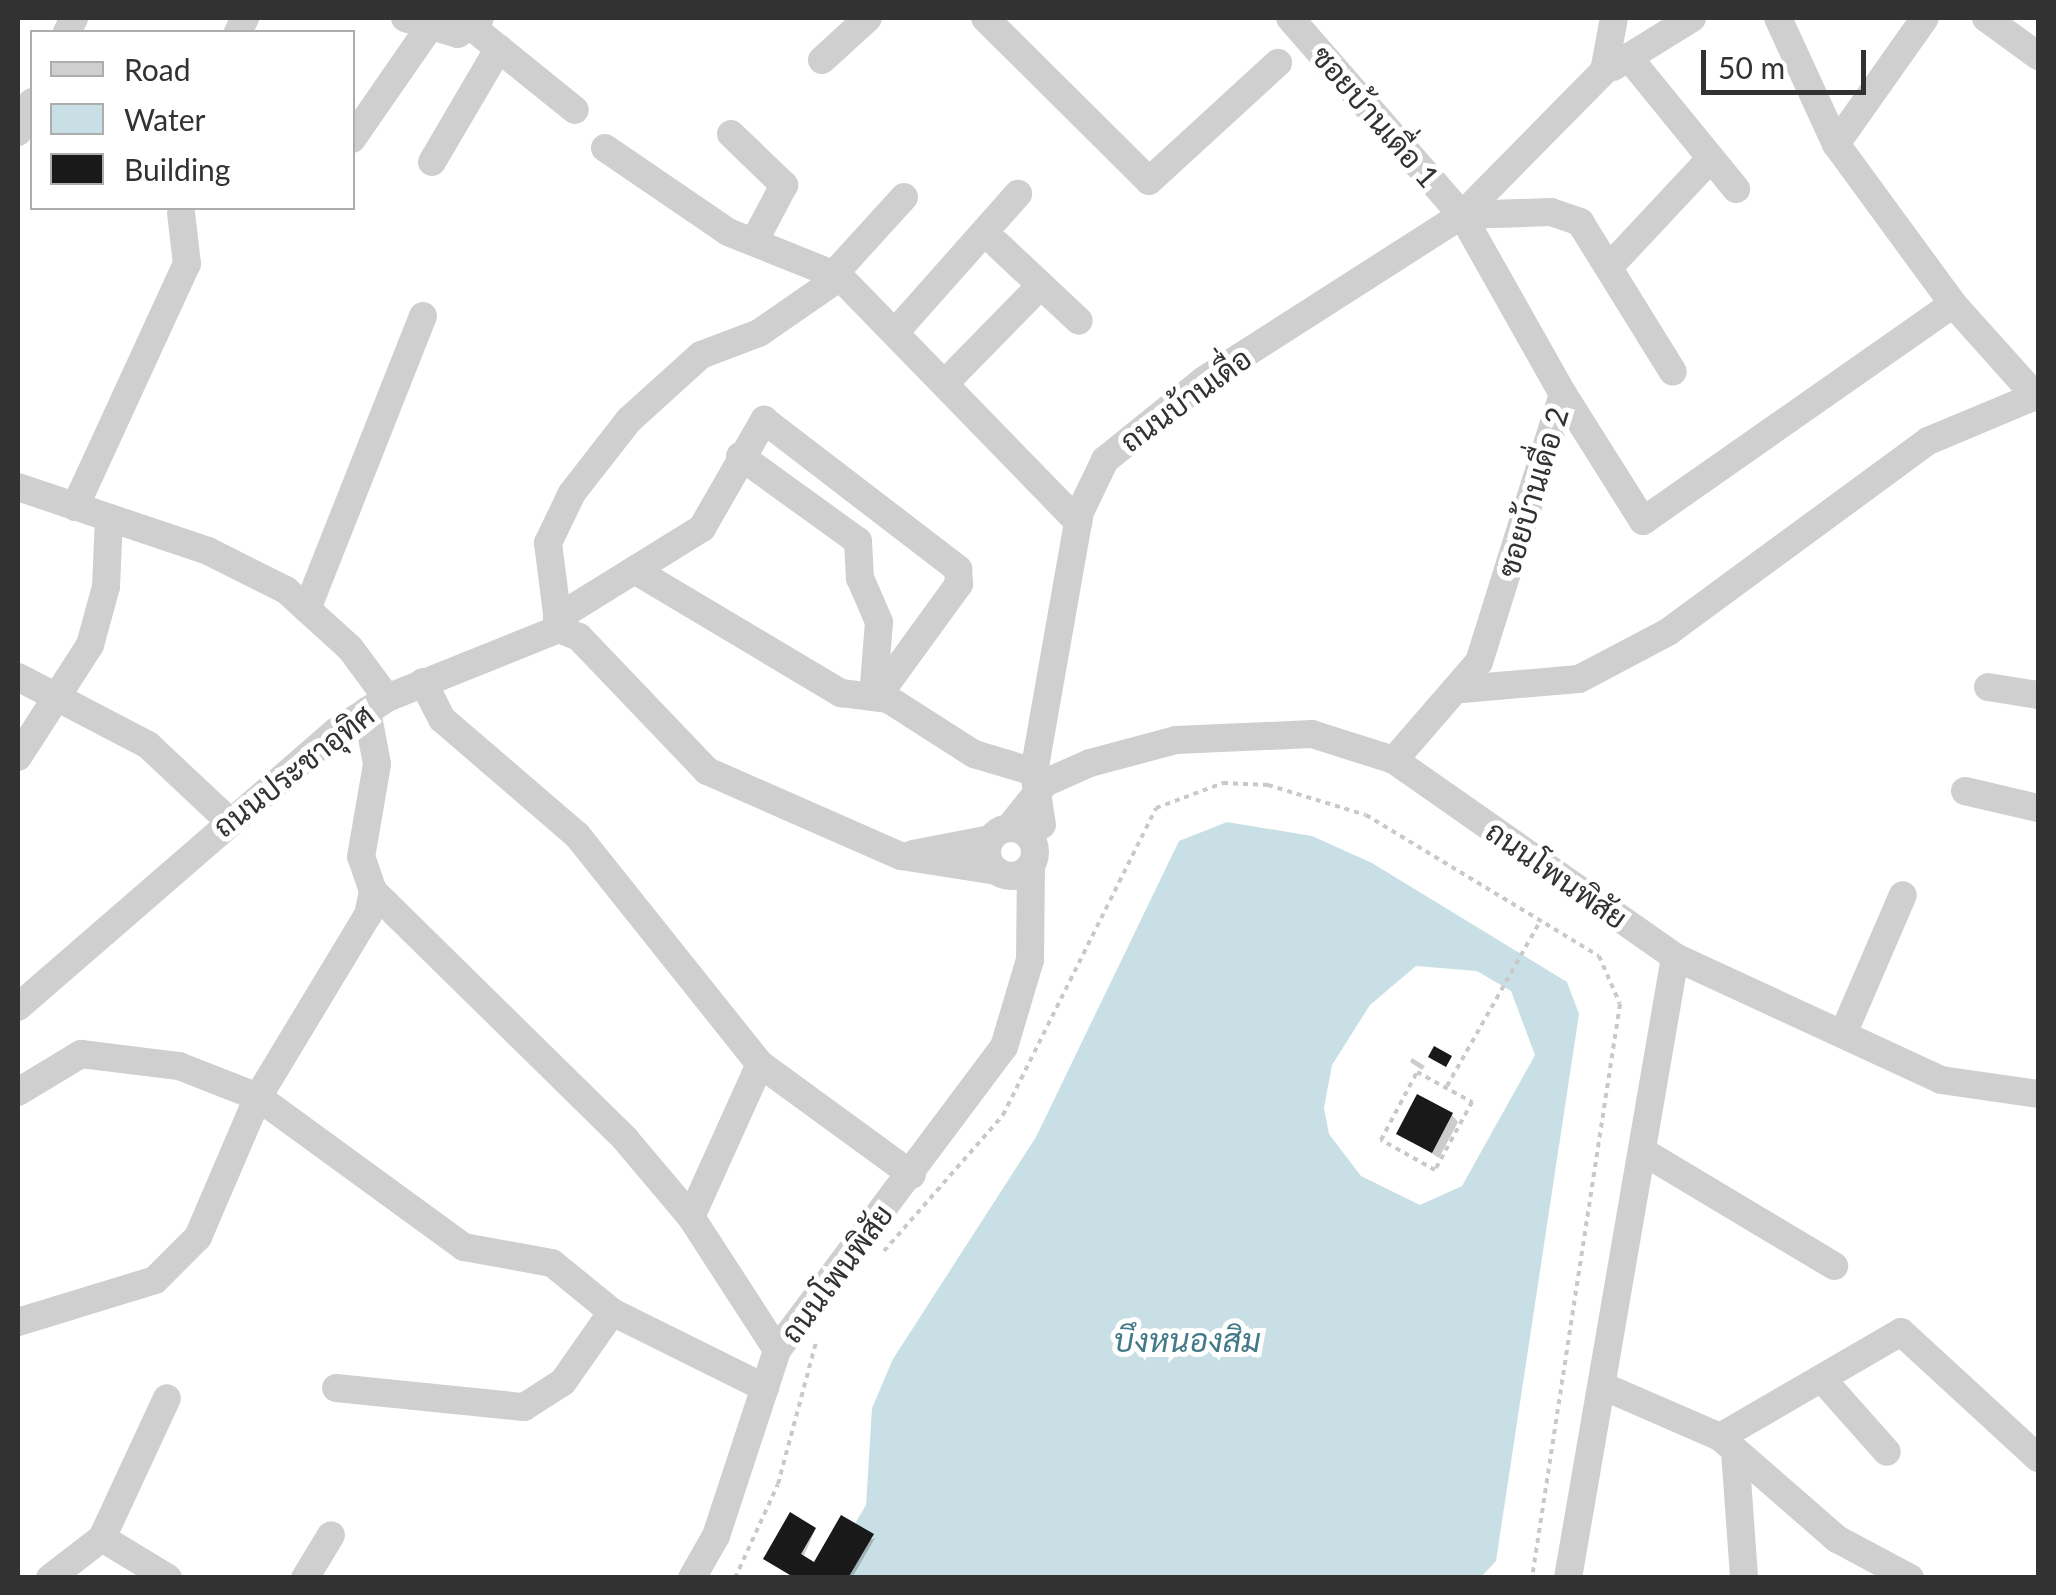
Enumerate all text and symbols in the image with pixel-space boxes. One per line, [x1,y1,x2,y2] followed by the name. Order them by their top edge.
[30,30,355,210] legend
[1706,30,1871,92] scale bar
[1305,38,1447,194] street label: ซอยบ้านเดื่อ 1
[1718,49,1785,85] text: 50 m
[124,51,191,87] text: Road
[124,101,206,137] text: Water
[124,151,230,187] text: Building
[1112,339,1258,459] street label: ถนนบ้านเดื่อ
[1489,403,1575,581] street label: ซอยบ้านเดื่อ 2
[206,696,380,844] street label: ถนนประชาอุทิศ
[1480,812,1634,936] street label: ถนนโพนพิสัย
[772,1197,900,1349] street label: ถนนโพนพิสัย
[1113,1321,1261,1359] water label: บึงหนองสิม

